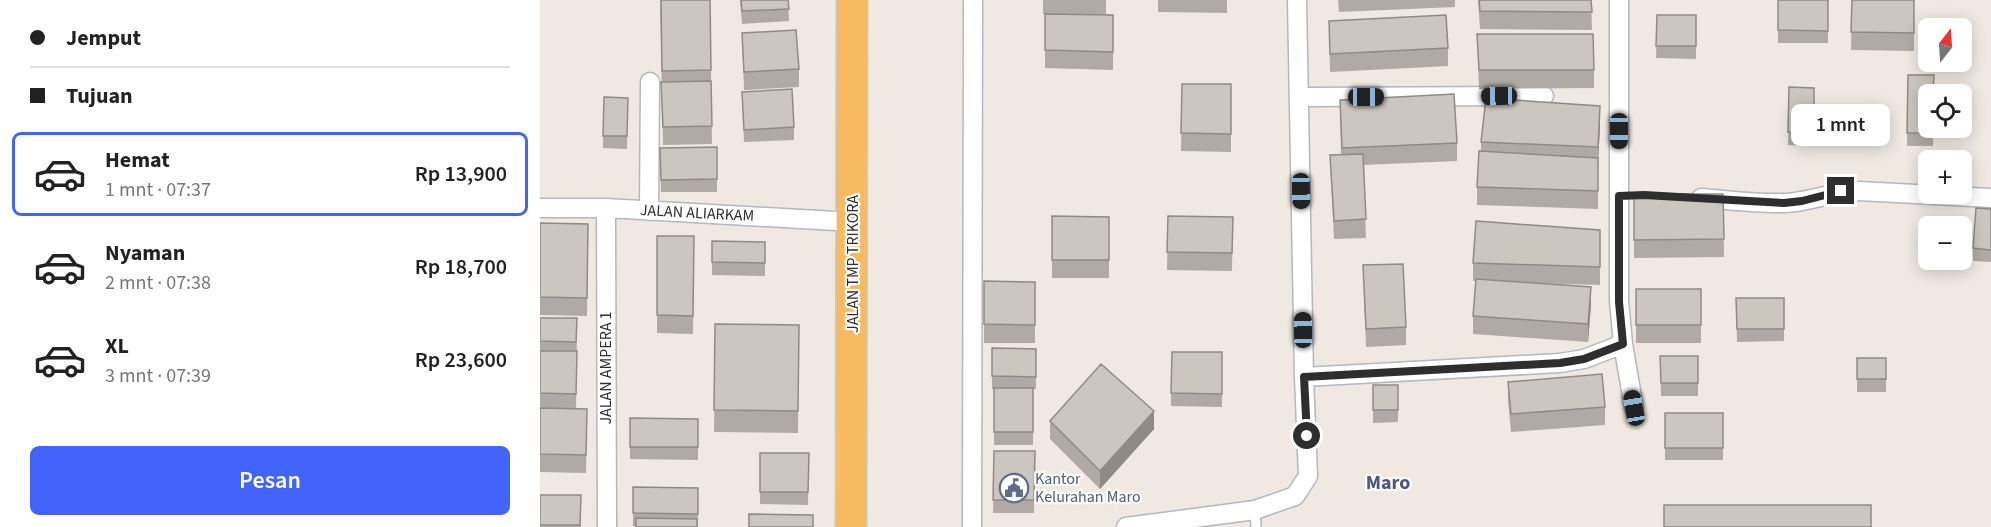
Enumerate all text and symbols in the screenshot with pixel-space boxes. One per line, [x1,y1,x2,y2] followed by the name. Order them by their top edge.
[1918,18,1972,72] north arrow
[1918,18,1972,270] map controls
[66,22,141,54] text: Jemput
[66,80,133,112] text: Tujuan
[1918,84,1972,138] button: locate
[1481,87,1517,105] car
[1348,88,1384,106] car
[1792,104,1890,146] callout: 1 mnt
[1816,111,1865,139] text: 1 mnt
[1610,113,1628,149] car
[105,144,170,176] text: Hemat
[33,147,87,201] icon: car
[1918,150,1972,204] button: +
[415,158,507,190] text: Rp 13,900
[1292,173,1310,209] car
[105,176,211,204] text: 1 mnt · 07:37
[1827,177,1854,204] route end
[842,195,864,333] street label: JALAN TMP TRIKORA
[639,199,755,227] street label: JALAN ALIARKAM
[1918,216,1972,270] button: −
[105,237,185,269] text: Nyaman
[33,240,87,294] icon: car
[415,251,507,283] text: Rp 18,700
[105,269,211,297] text: 2 mnt · 07:38
[595,311,617,425] street label: JALAN AMPERA 1
[1294,312,1312,348] car
[105,330,129,362] text: XL
[33,333,87,387] icon: car
[415,344,507,376] text: Rp 23,600
[105,362,211,390] text: 3 mnt · 07:39
[1622,389,1646,427] car
[1293,422,1320,449] route start
[30,446,510,515] button: Pesan
[1035,468,1141,508] place label: Kantor Kelurahan Maro
[1366,469,1410,497] district label: Maro
[998,472,1030,504] public building icon: Kantor Kelurahan Maro

